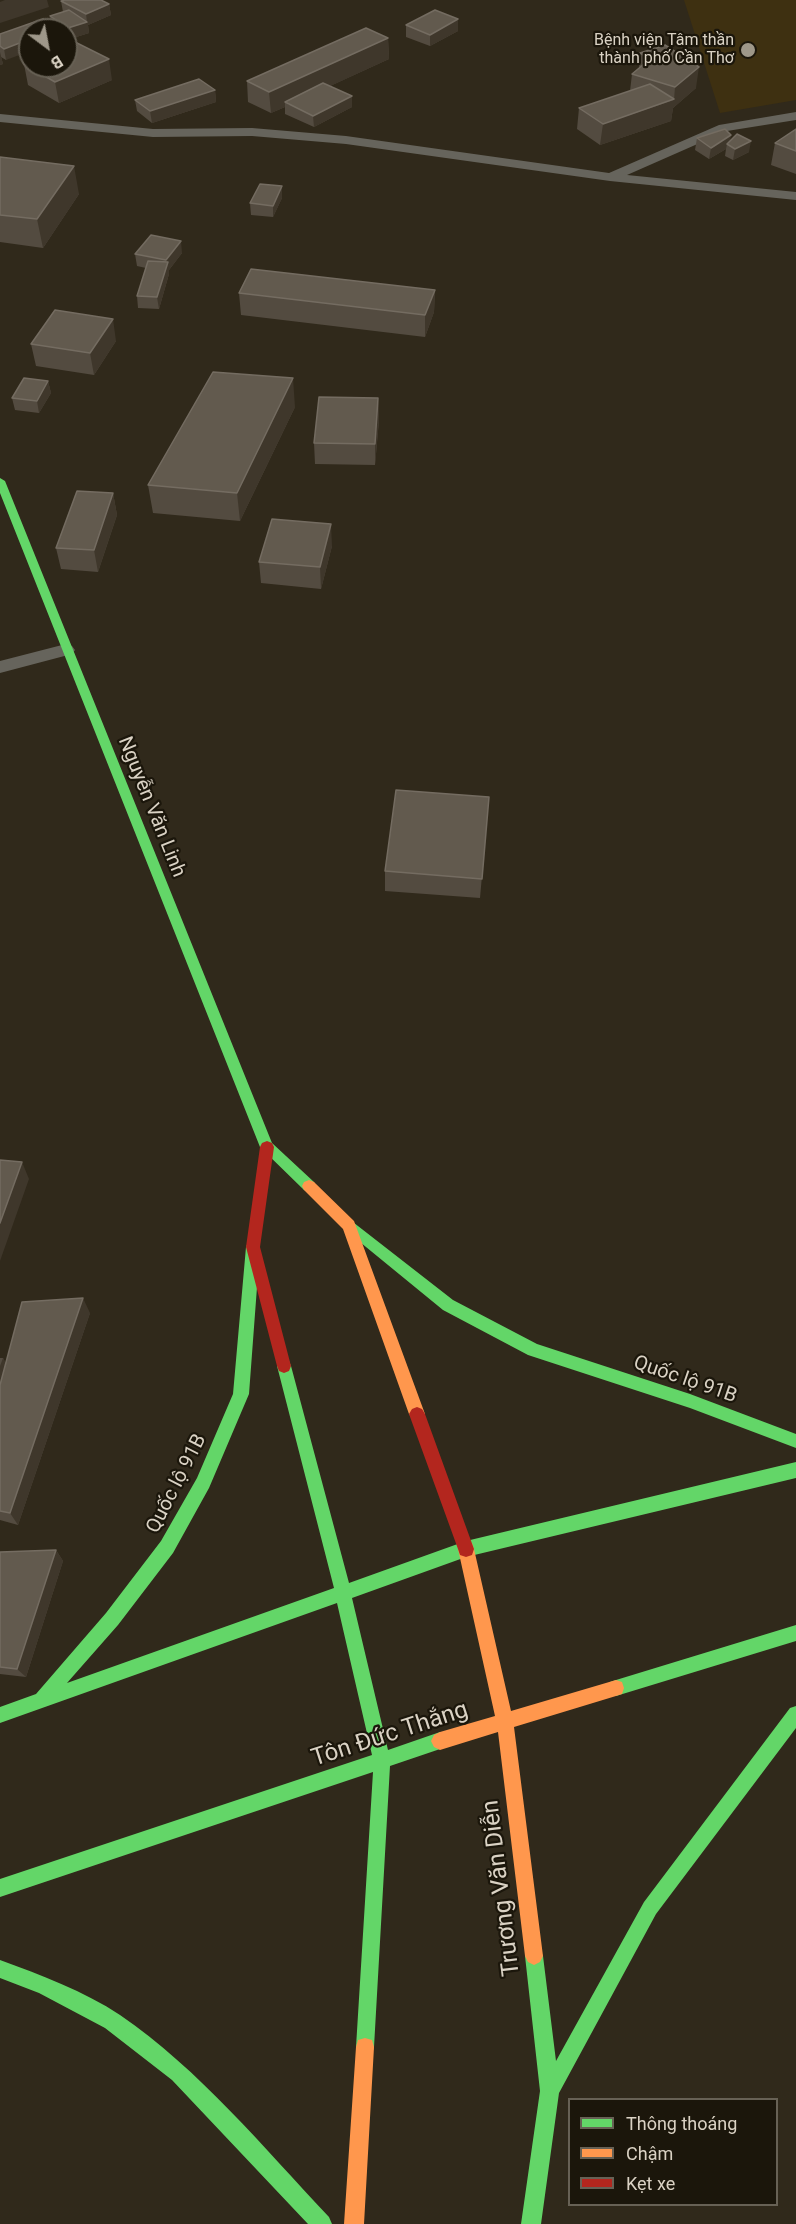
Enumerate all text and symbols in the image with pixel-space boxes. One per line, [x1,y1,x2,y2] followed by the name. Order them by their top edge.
[18,18,78,78] north arrow
[594,31,734,69] place label: Bệnh viện Tâm thần thành phố Cần Thơ
[739,41,757,59] marker: Bệnh viện Tâm thần thành phố Cần Thơ
[47,51,66,73] text: B
[112,733,190,881] street label: Nguyễn Văn Linh
[630,1351,740,1409] street label: Quốc lộ 91B
[142,1431,212,1537] street label: Quốc lộ 91B
[308,1696,472,1774] street label: Tôn Đức Thắng
[477,1798,527,1978] street label: Trương Văn Diễn
[568,2098,778,2206] legend
[626,2113,737,2134] text: Thông thoáng
[626,2143,673,2164] text: Chậm
[626,2173,675,2194] text: Kẹt xe

